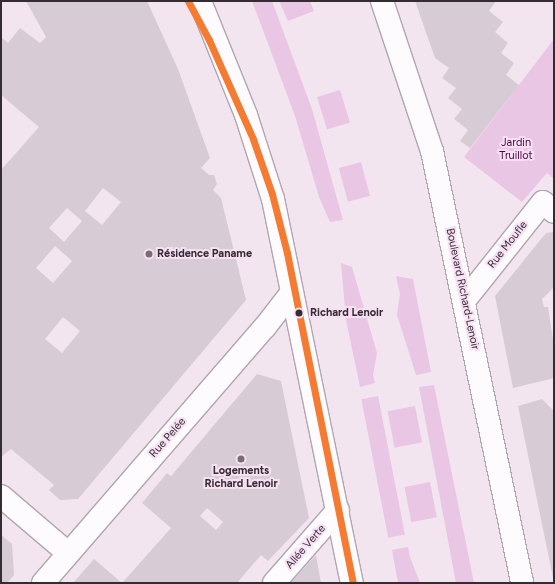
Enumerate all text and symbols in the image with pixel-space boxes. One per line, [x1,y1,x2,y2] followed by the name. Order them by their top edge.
[499,137,533,163] park label: Jardin Truillot
[486,219,530,271] street label: Rue Moufle
[443,227,481,351] street label: Boulevard Richard-Lenoir
[157,247,252,261] place label: Résidence Paname
[144,249,154,259] marker: Résidence Paname
[292,306,306,320] marker: Richard Lenoir
[310,306,383,320] place label: Richard Lenoir
[147,415,189,461] street label: Rue Pelée
[236,454,246,464] marker: Logements Richard Lenoir
[204,465,278,491] place label: Logements Richard Lenoir
[283,522,329,572] street label: Allée Verte

